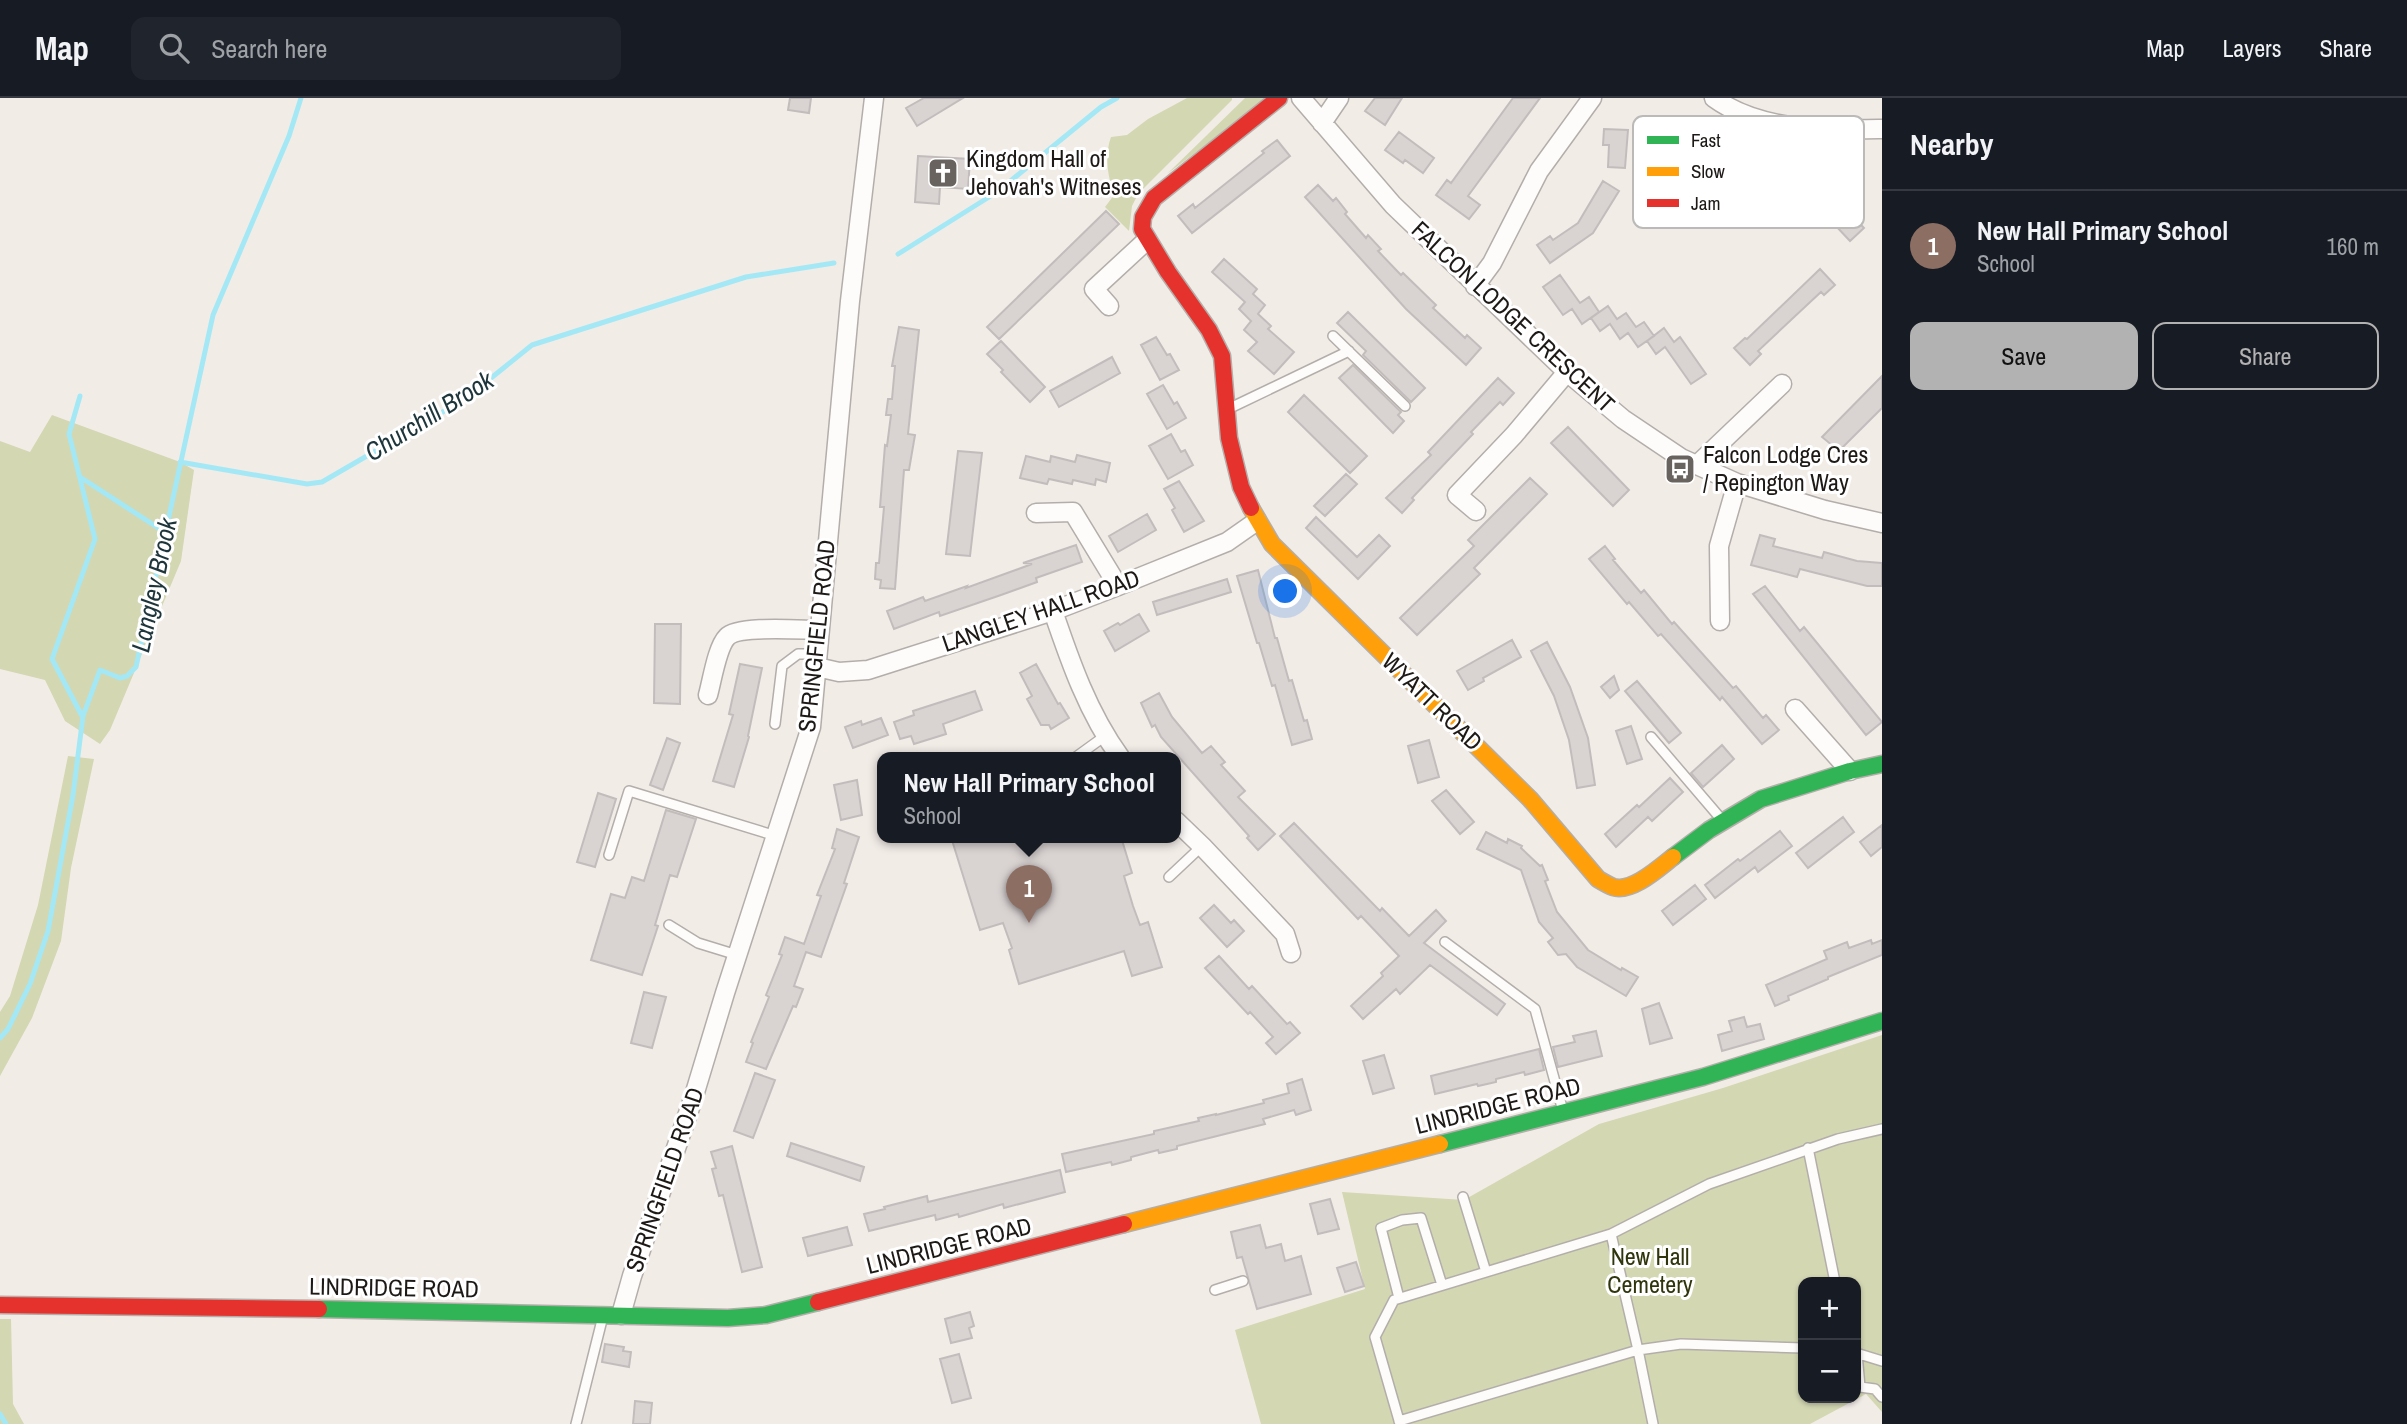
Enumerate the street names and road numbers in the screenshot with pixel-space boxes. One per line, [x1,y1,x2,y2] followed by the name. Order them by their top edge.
[1405,214,1622,419] street label: FALCON LODGE CRESCENT
[790,538,842,734] street label: SPRINGFIELD ROAD
[938,561,1144,659] street label: LANGLEY HALL ROAD
[1376,645,1490,757] street label: WYATT ROAD
[1412,1069,1584,1141] street label: LINDRIDGE ROAD
[617,1083,711,1276] street label: SPRINGFIELD ROAD
[863,1209,1035,1281] street label: LINDRIDGE ROAD
[309,1270,479,1304] street label: LINDRIDGE ROAD

